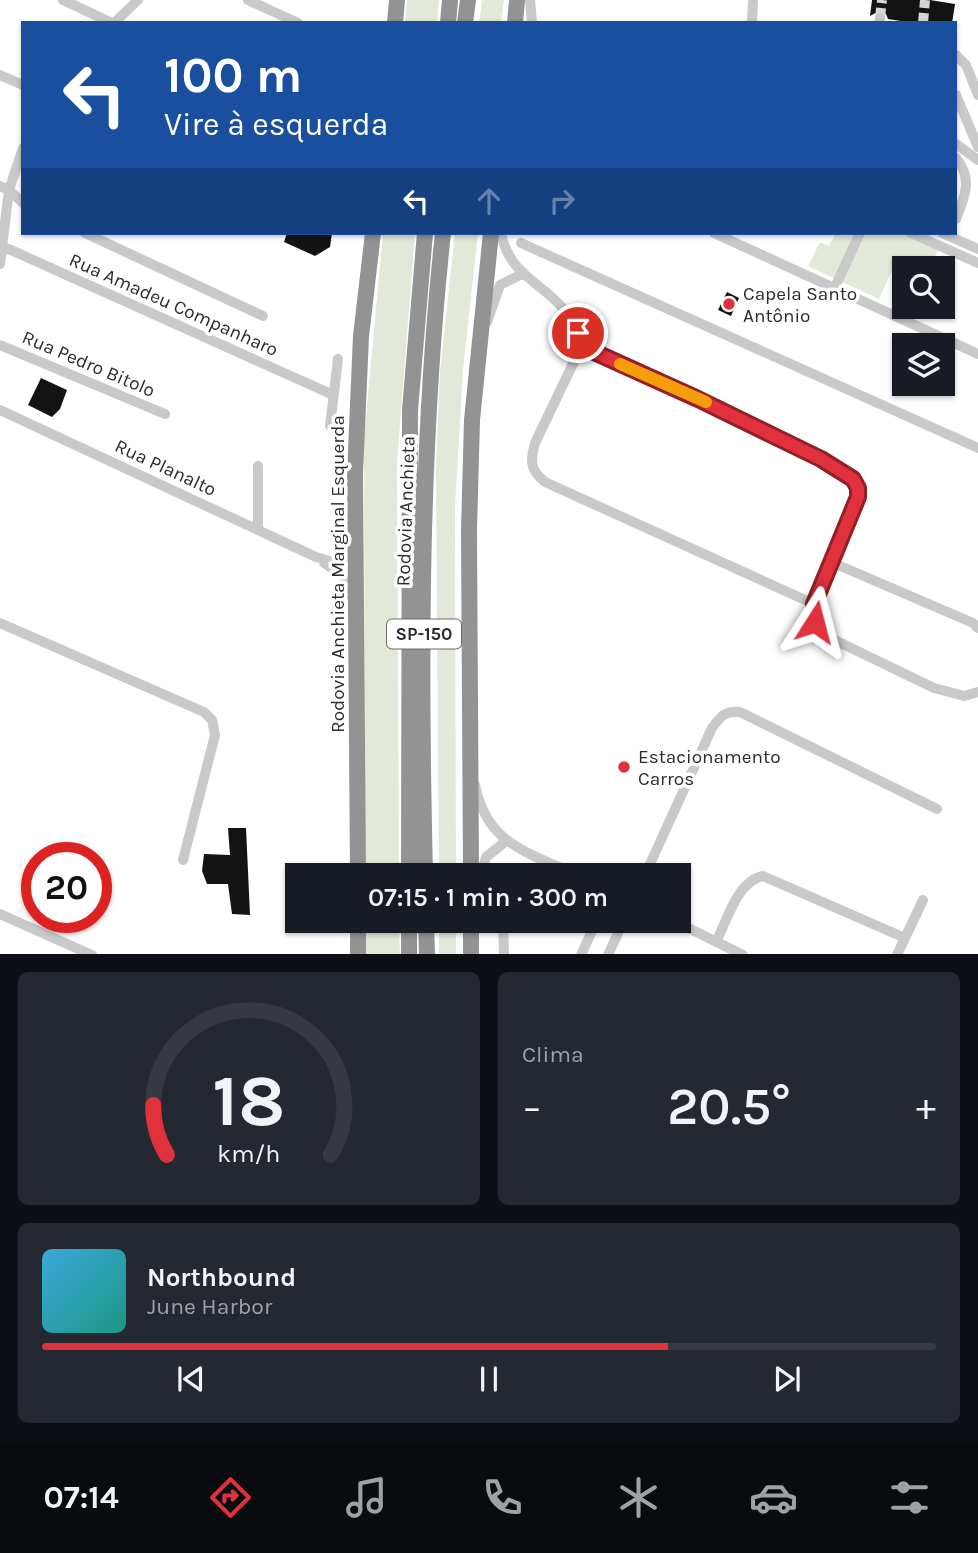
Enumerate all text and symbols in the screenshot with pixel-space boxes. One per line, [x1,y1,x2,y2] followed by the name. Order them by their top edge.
[164,47,302,104] text: 100 m
[49,49,140,140] icon: left
[164,106,388,143] text: Vire à esquerda
[397,182,435,220] icon: left
[470,182,508,220] icon: ahead
[543,182,581,220] icon: right
[66,249,281,361] street label: Rua Amadeu Companharo
[892,256,955,396] map controls
[892,256,955,319] button: search
[743,283,857,327] place label: Capela Santo Antônio
[721,296,737,312] marker: Capela Santo Antônio
[548,303,608,363] pin
[559,314,597,352] icon: arrive
[19,326,158,402] street label: Rua Pedro Bitolo
[892,333,955,396] button: layers
[327,415,349,733] street label: Rodovia Anchieta Marginal Esquerda
[111,435,220,501] street label: Rua Planalto
[392,435,420,587] street label: Rodovia Anchieta
[778,585,852,659] position arrow
[387,620,461,648] road number: SP-150
[638,746,781,790] place label: Estacionamento Carros
[616,759,632,775] marker: Estacionamento Carros
[21,842,112,933] speed limit sign: 20
[368,882,608,913] text: 07:15 · 1 min · 300 m
[522,1041,584,1068] text: Clima
[212,1058,286,1143] text: 18
[667,1076,791,1137] text: 20.5°
[522,1085,542,1130] text: −
[916,1085,936,1130] text: +
[217,1138,281,1167] text: km/h
[147,1262,296,1293] text: Northbound
[147,1293,272,1320] text: June Harbor
[172,1360,210,1398] icon: previous
[470,1360,508,1398] icon: pause
[768,1360,806,1398] icon: next
[206,1473,255,1522] icon: directions
[342,1473,391,1522] icon: music
[478,1473,527,1522] icon: phone
[614,1473,663,1522] icon: climate
[749,1473,798,1522] icon: car
[885,1473,934,1522] icon: filters
[43,1479,119,1516] text: 07:14

